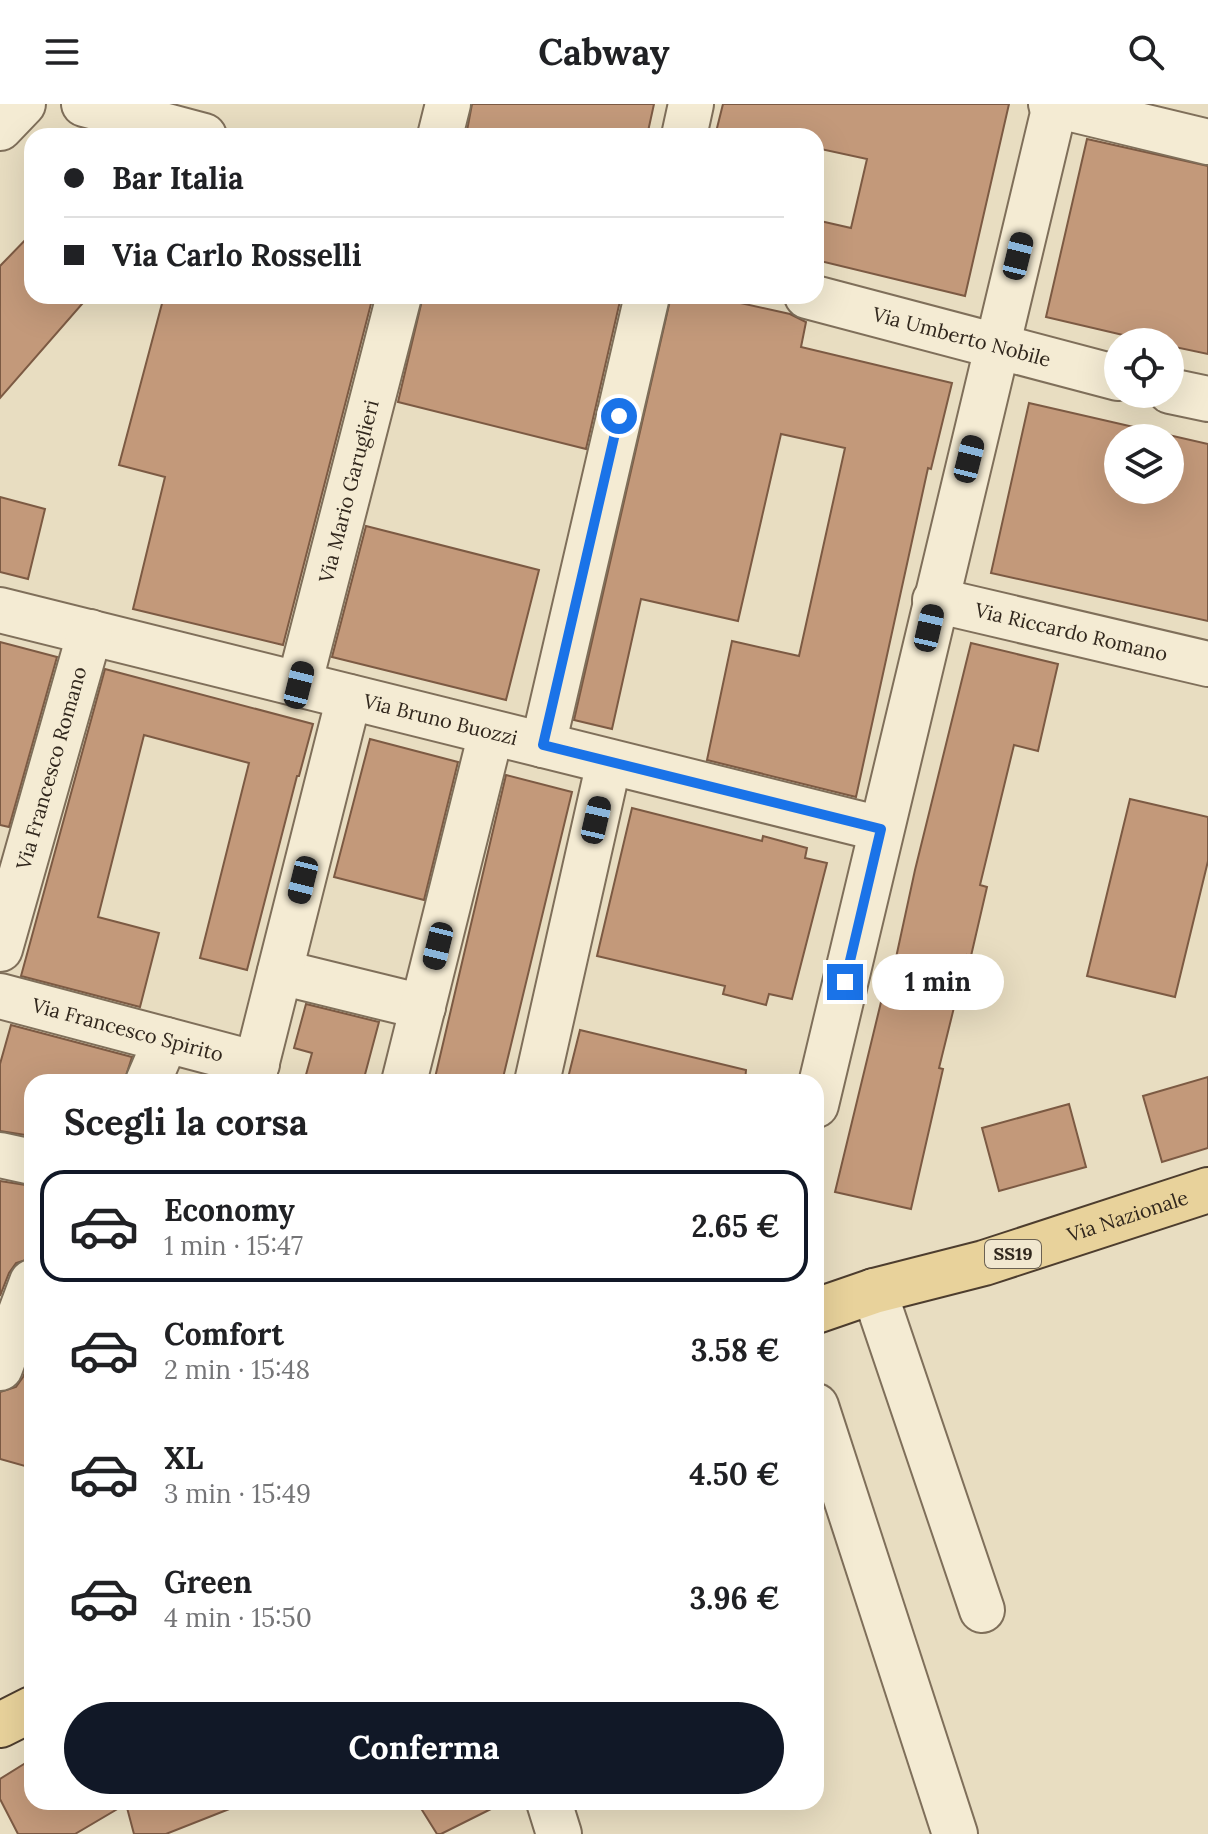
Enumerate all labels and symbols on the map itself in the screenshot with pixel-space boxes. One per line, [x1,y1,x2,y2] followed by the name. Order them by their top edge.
[1001,230,1035,282] car
[869,301,1054,372] street label: Via Umberto Nobile
[313,397,384,586] street label: Via Mario Garuglieri
[601,398,637,434] route start
[952,433,986,485] car
[972,597,1170,666] street label: Via Riccardo Romano
[912,602,946,654] car
[282,659,316,711] car
[10,664,92,873] street label: Via Francesco Romano
[360,688,520,750] street label: Via Bruno Buozzi
[579,794,613,846] car
[286,854,320,906] car
[421,920,455,972] car
[873,954,1005,1010] callout: 1 min
[827,964,863,1000] route end
[28,992,226,1067] street label: Via Francesco Spirito
[1063,1184,1191,1247] street label: Via Nazionale
[985,1240,1041,1268] road number: SS19

